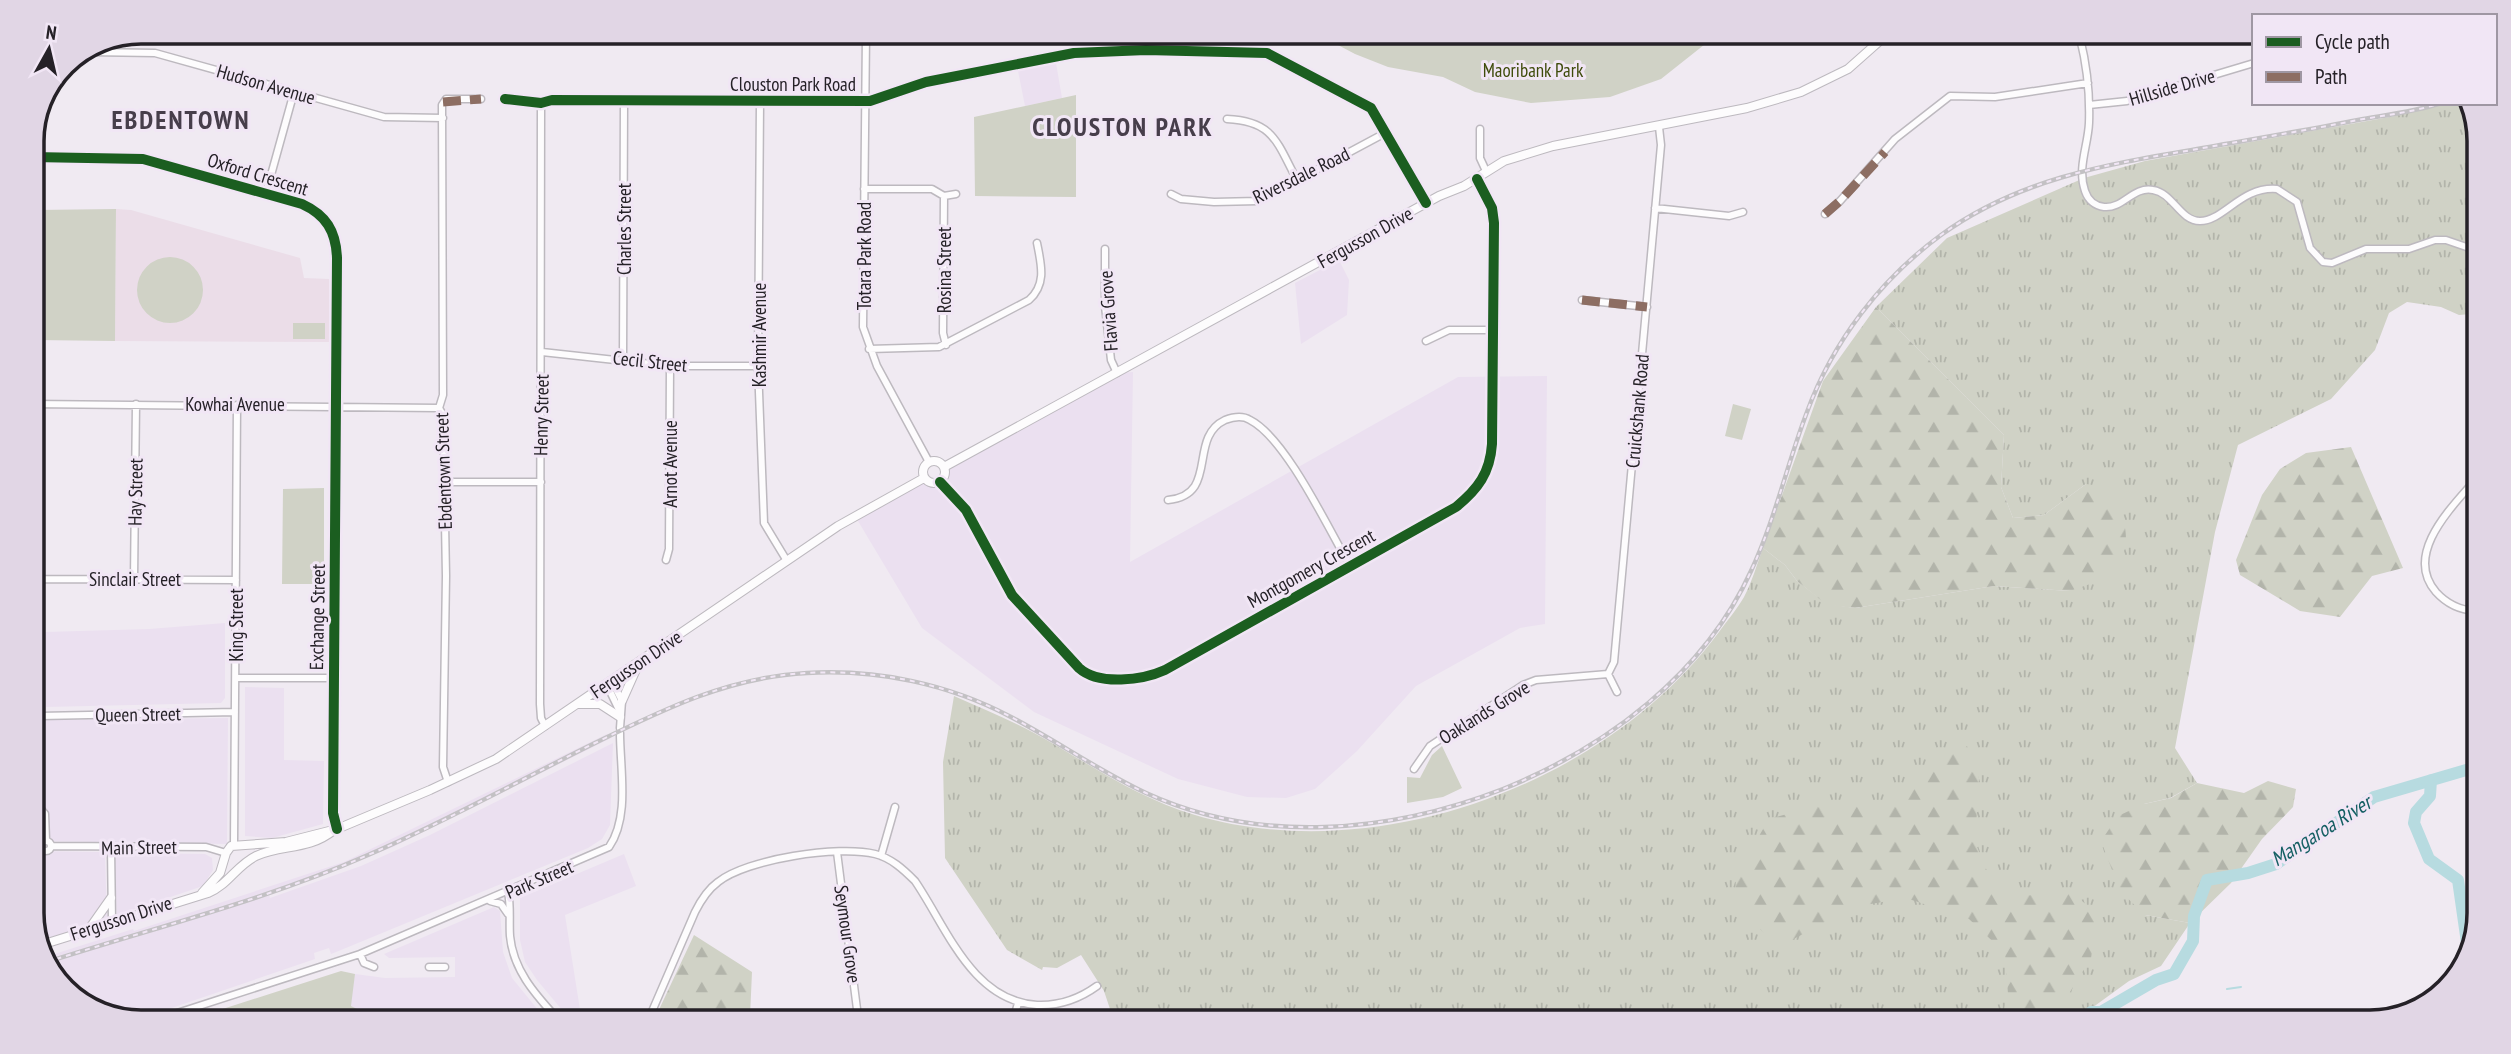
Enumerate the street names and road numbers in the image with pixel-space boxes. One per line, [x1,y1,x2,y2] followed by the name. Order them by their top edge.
[214,59,318,110] street label: Hudson Avenue
[2126,63,2218,111] street label: Hillside Drive
[730,72,856,96] street label: Clouston Park Road
[1249,141,1353,209] street label: Riversdale Road
[205,147,312,201] street label: Oxford Crescent
[612,182,636,275] street label: Charles Street
[1313,201,1417,273] street label: Fergusson Drive
[852,202,876,310] street label: Totara Park Road
[932,226,956,313] street label: Rosina Street
[1093,270,1123,352] street label: Flavia Grove
[747,283,771,387] street label: Kashmir Avenue
[612,345,689,377] street label: Cecil Street
[1620,353,1654,469] street label: Cruickshank Road
[528,373,554,456] street label: Henry Street
[185,392,285,416] street label: Kowhai Avenue
[429,411,457,530] street label: Ebdentown Street
[658,420,682,508] street label: Arnot Avenue
[122,457,148,526] street label: Hay Street
[1243,523,1380,613] street label: Montgomery Crescent
[304,563,330,670] street label: Exchange Street
[89,567,182,591] street label: Sinclair Street
[224,588,248,662] street label: King Street
[586,625,686,703] street label: Fergusson Drive
[1434,675,1534,749] street label: Oaklands Grove
[95,701,182,727] street label: Queen Street
[101,834,178,860] street label: Main Street
[502,854,577,904] street label: Park Street
[829,883,867,985] street label: Seymour Grove
[67,890,175,946] street label: Fergusson Drive

